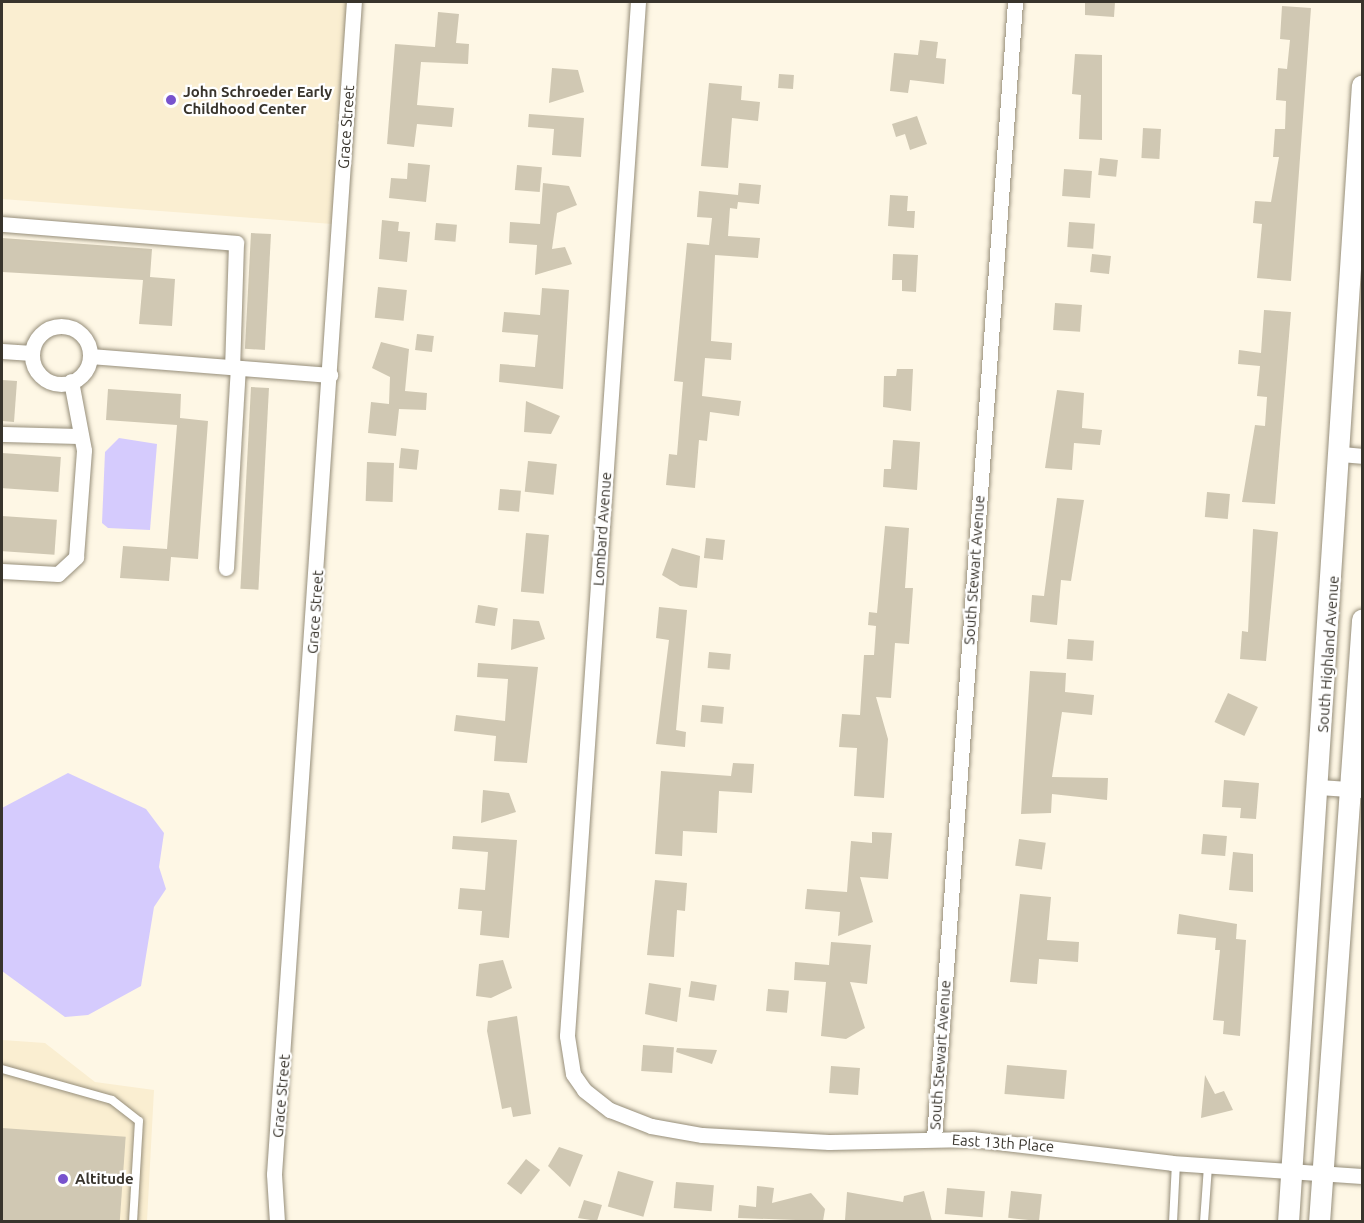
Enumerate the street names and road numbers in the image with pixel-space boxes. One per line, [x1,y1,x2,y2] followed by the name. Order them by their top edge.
[334,85,358,169] street label: Grace Street
[589,471,615,587] street label: Lombard Avenue
[960,495,988,645] street label: South Stewart Avenue
[303,570,327,654] street label: Grace Street
[1314,575,1342,733] street label: South Highland Avenue
[926,980,954,1130] street label: South Stewart Avenue
[268,1053,294,1139] street label: Grace Street
[951,1130,1055,1156] street label: East 13th Place

